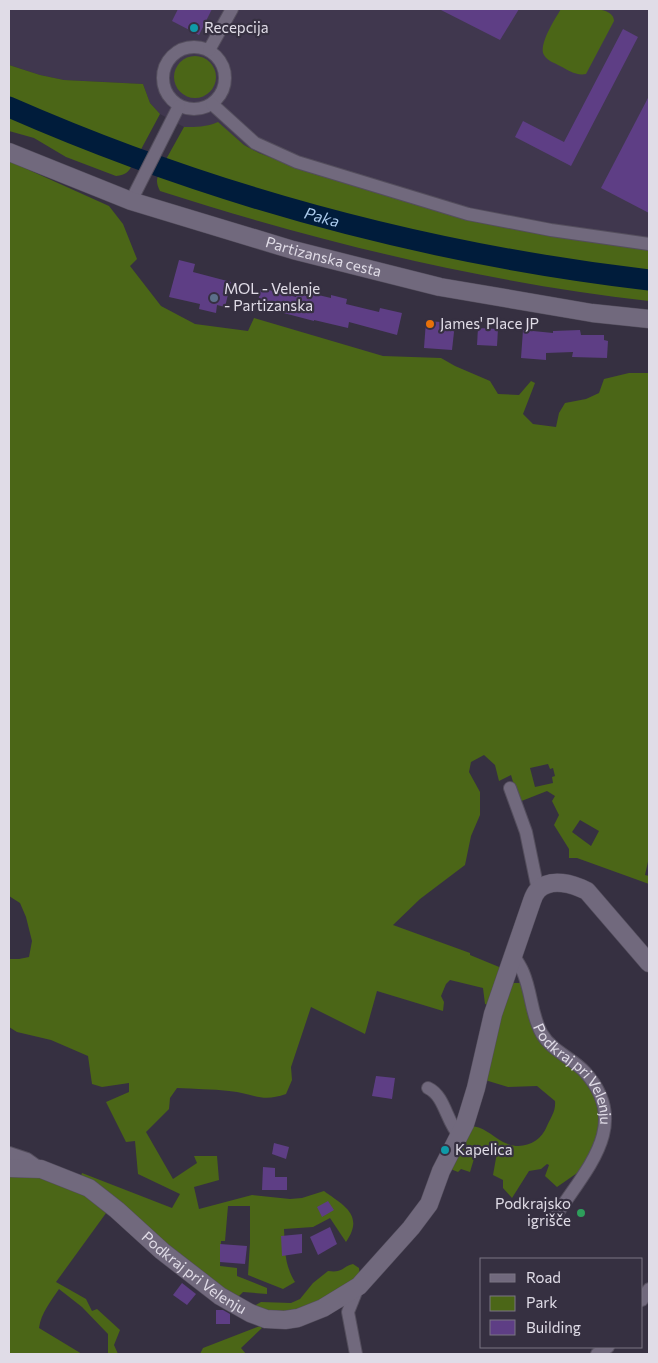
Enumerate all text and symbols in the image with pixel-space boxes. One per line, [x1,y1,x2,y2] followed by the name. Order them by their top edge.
[204,18,269,36] place label: Recepcija
[188,22,200,34] marker: Recepcija
[302,203,342,230] water label: Paka
[264,232,384,280] street label: Partizanska cesta
[224,279,320,314] place label: MOL - Velenje - Partizanska
[208,292,220,304] marker: MOL - Velenje - Partizanska
[440,314,539,332] place label: James' Place JP
[424,318,436,330] marker: James' Place JP
[530,1020,615,1125] street label: Podkraj pri Velenju
[455,1140,513,1158] place label: Kapelica
[439,1144,451,1156] marker: Kapelica
[495,1194,571,1229] place label: Podkrajsko igrišče
[575,1207,587,1219] marker: Podkrajsko igrišče
[139,1227,250,1317] street label: Podkraj pri Velenju
[480,1258,643,1348] legend
[526,1268,561,1286] text: Road
[526,1293,557,1311] text: Park
[526,1318,581,1336] text: Building

